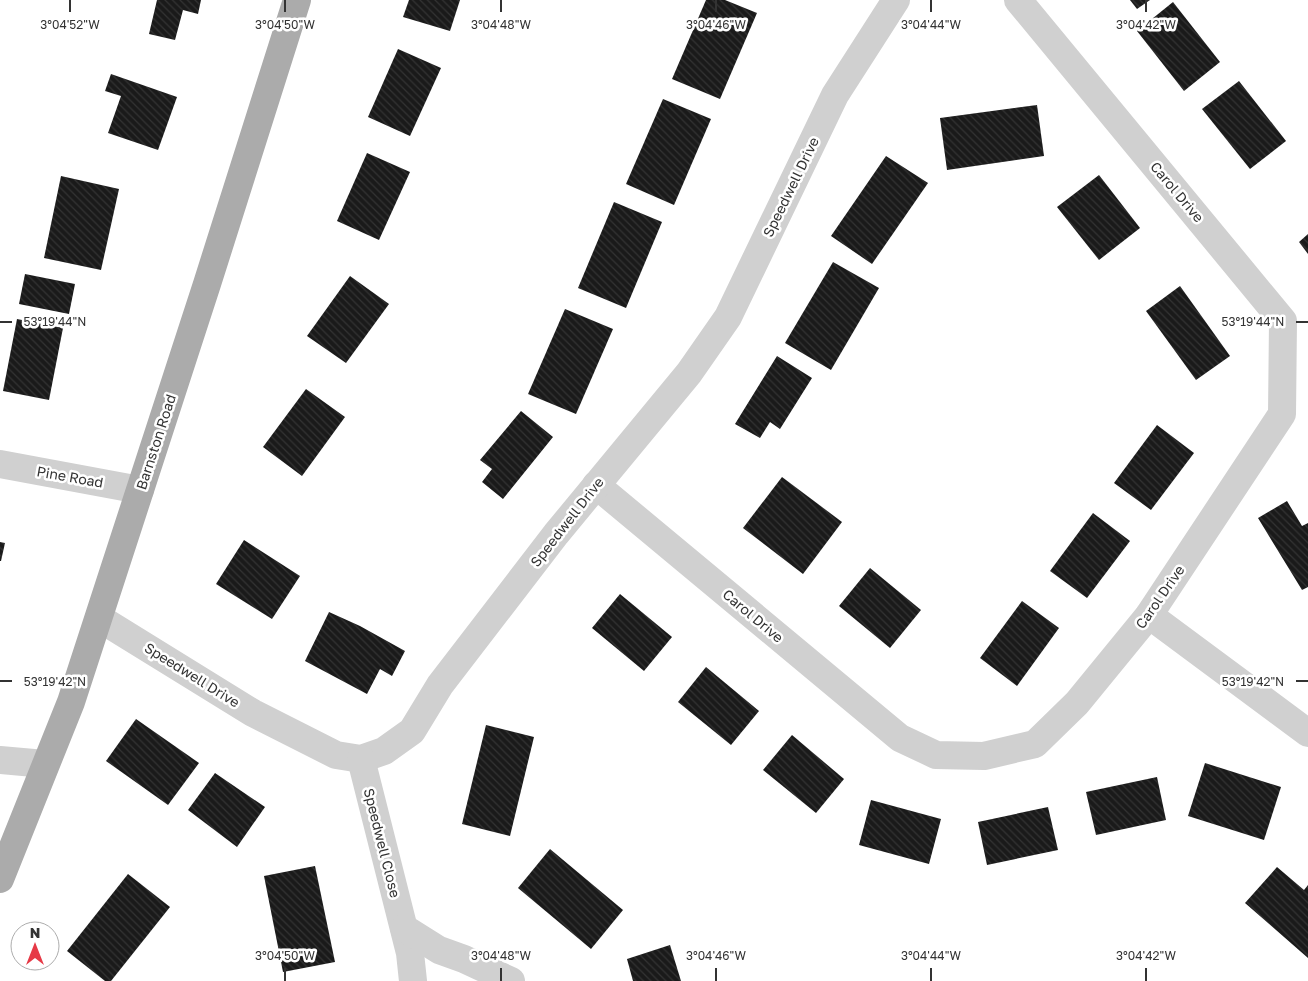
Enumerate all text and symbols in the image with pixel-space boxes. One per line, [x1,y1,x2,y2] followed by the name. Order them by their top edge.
[40,17,100,32] text: 3°04'52"W
[255,17,315,32] text: 3°04'50"W
[471,17,532,32] text: 3°04'48"W
[686,17,747,32] text: 3°04'46"W
[901,17,962,32] text: 3°04'44"W
[1116,17,1176,32] text: 3°04'42"W
[759,134,822,239] street label: Speedwell Drive
[1147,158,1208,225] street label: Carol Drive
[24,314,86,329] text: 53°19'44"N
[1222,314,1284,329] text: 53°19'44"N
[132,392,179,492] street label: Barnston Road
[35,462,105,491] street label: Pine Road
[526,474,607,570] street label: Speedwell Drive
[1131,562,1188,632] street label: Carol Drive
[720,585,787,646] street label: Carol Drive
[142,639,243,711] street label: Speedwell Drive
[24,674,86,689] text: 53°19'42"N
[1222,674,1284,689] text: 53°19'42"N
[361,786,404,899] street label: Speedwell Close
[10,921,60,971] north arrow
[30,924,40,941] text: N
[255,948,315,963] text: 3°04'50"W
[471,948,532,963] text: 3°04'48"W
[686,948,747,963] text: 3°04'46"W
[901,948,962,963] text: 3°04'44"W
[1116,948,1176,963] text: 3°04'42"W

